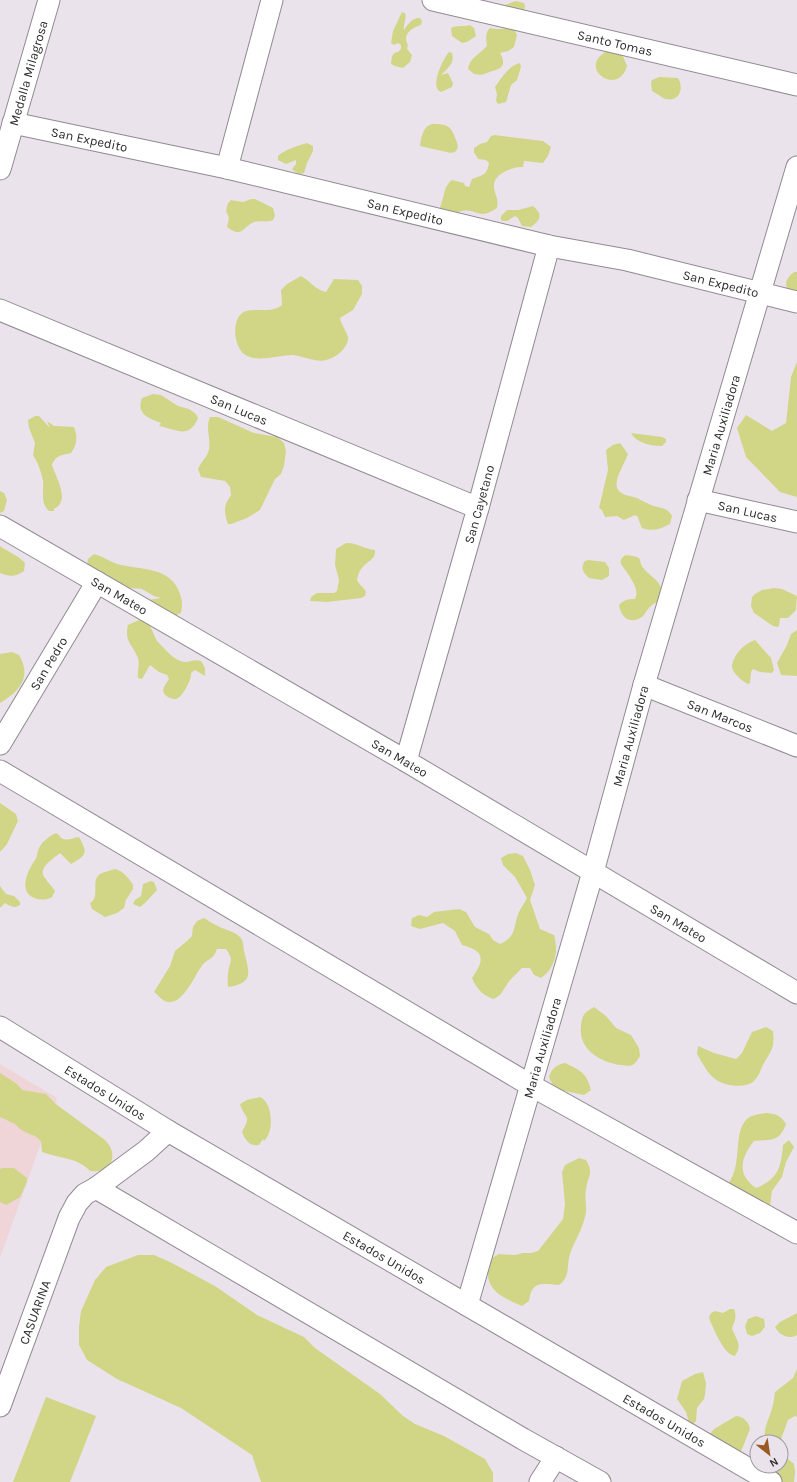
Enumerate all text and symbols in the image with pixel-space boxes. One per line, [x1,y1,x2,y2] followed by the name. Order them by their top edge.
[5,19,50,127] street label: Medalla Milagrosa
[576,26,654,59] street label: Santo Tomas
[50,124,129,154] street label: San Expedito
[366,195,445,228] street label: San Expedito
[681,267,761,300] street label: San Expedito
[699,373,743,477] street label: Maria Auxiliadora
[208,391,270,428] street label: San Lucas
[461,463,497,545] street label: San Cayetano
[717,497,779,525] street label: San Lucas
[88,573,150,617] street label: San Mateo
[27,634,70,693] street label: San Pedro
[609,684,651,788] street label: Maria Auxiliadora
[685,696,755,735] street label: San Marcos
[369,735,431,780] street label: San Mateo
[648,900,709,945] street label: San Mateo
[520,996,564,1100] street label: Maria Auxiliadora
[62,1061,149,1123] street label: Estados Unidos
[341,1227,428,1287] street label: Estados Unidos
[16,1277,53,1346] street label: CASUARINA
[621,1390,708,1450] street label: Estados Unidos
[749,1434,789,1474] north arrow
[767,1455,780,1470] text: N

